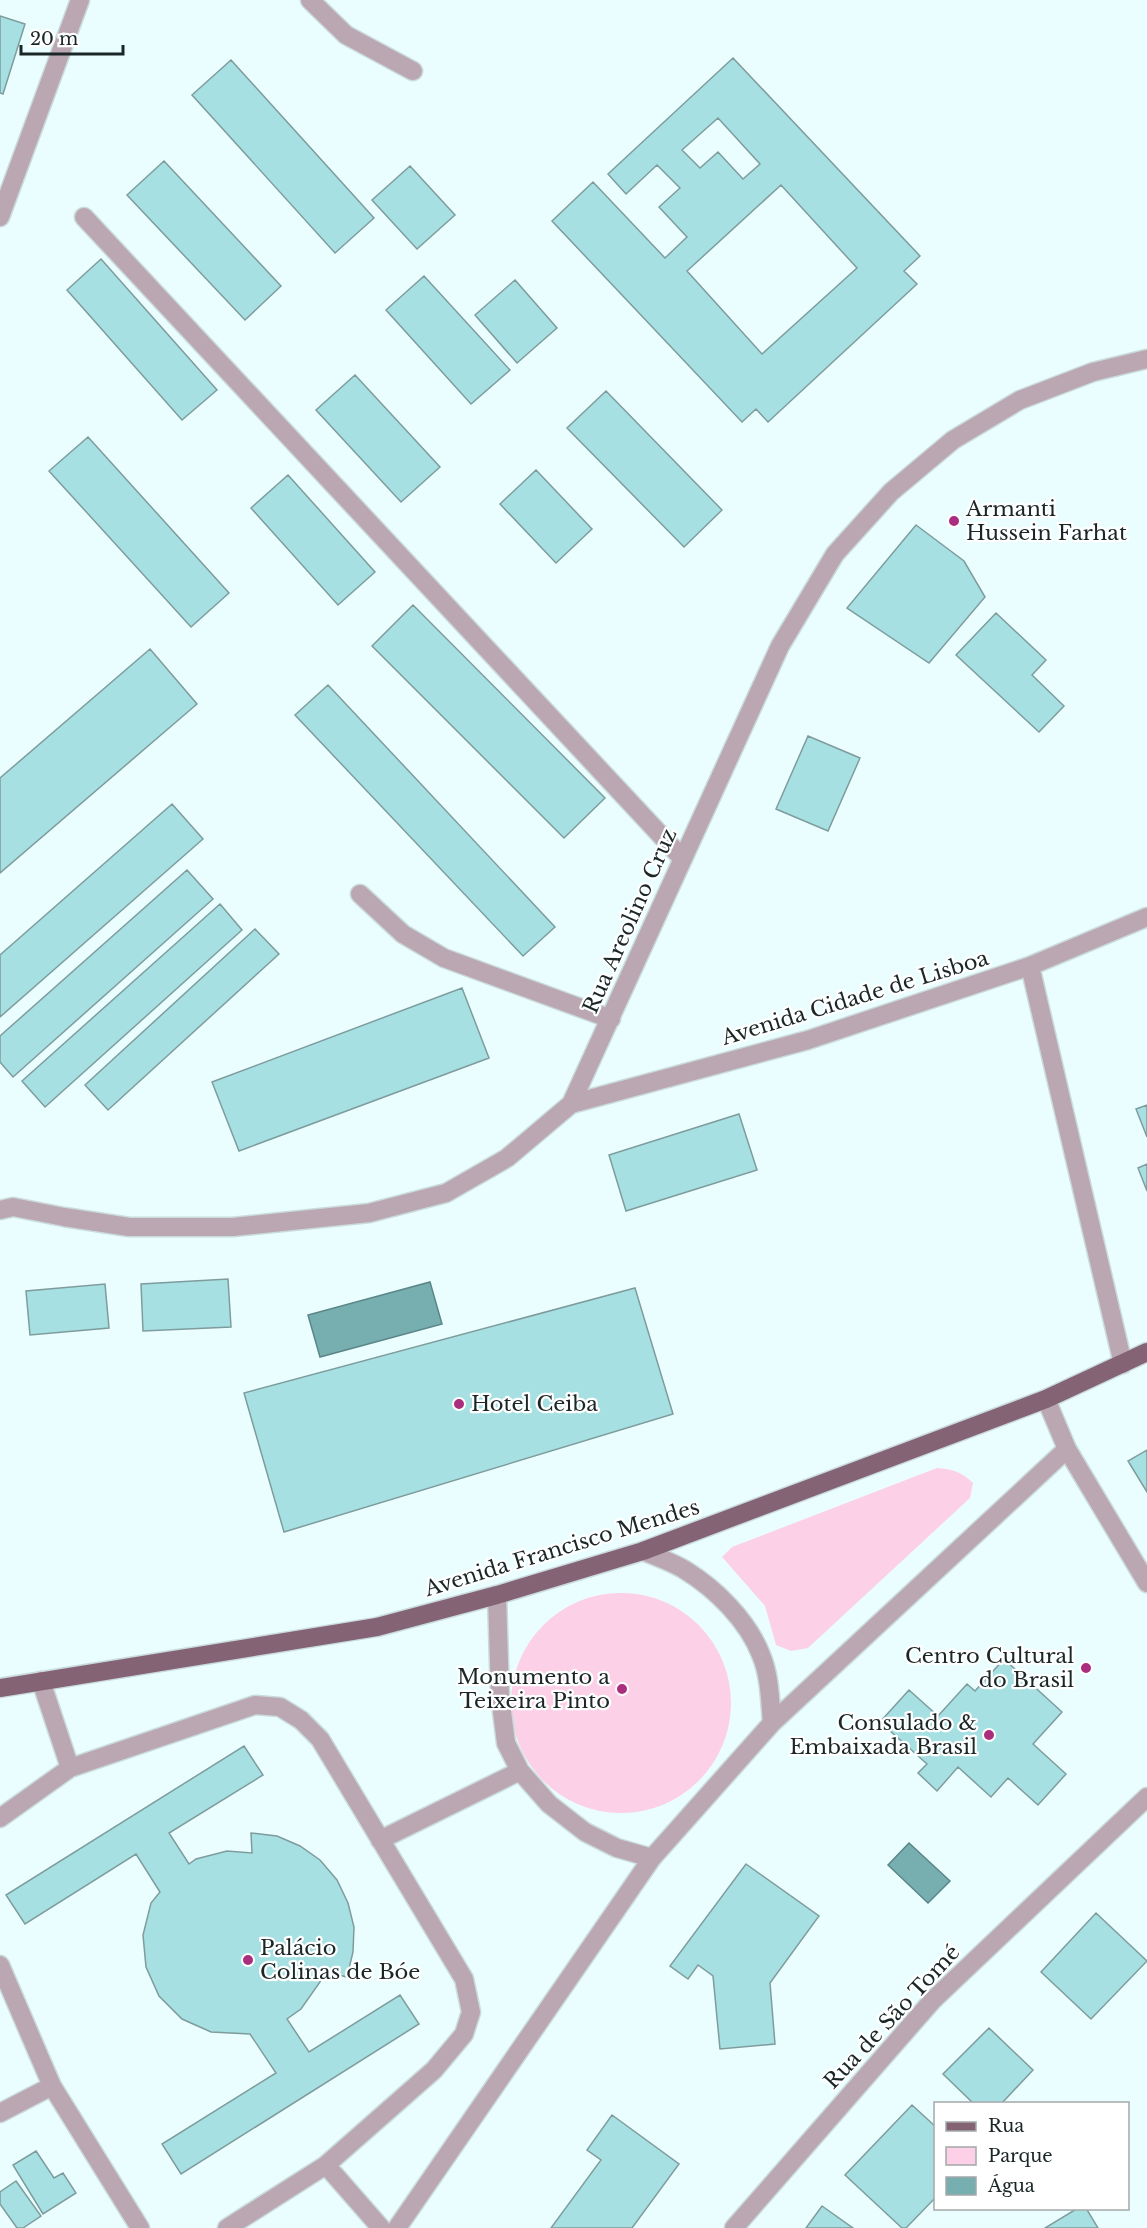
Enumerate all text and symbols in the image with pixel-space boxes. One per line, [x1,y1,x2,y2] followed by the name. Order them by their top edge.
[21,18,123,56] scale bar
[30,28,78,50] text: 20 m
[965,496,1127,546] place label: Armanti Hussein Farhat
[947,514,961,528] marker: Armanti Hussein Farhat
[577,824,683,1018] street label: Rua Areolino Cruz
[717,945,992,1051] street label: Avenida Cidade de Lisboa
[471,1391,598,1417] place label: Hotel Ceiba
[452,1397,466,1411] marker: Hotel Ceiba
[420,1494,703,1603] street label: Avenida Francisco Mendes
[905,1643,1074,1693] place label: Centro Cultural do Brasil
[1079,1661,1093,1675] marker: Centro Cultural do Brasil
[457,1664,610,1714] place label: Monumento a Teixeira Pinto
[615,1682,629,1696] marker: Monumento a Teixeira Pinto
[789,1710,977,1760] place label: Consulado & Embaixada Brasil
[982,1728,996,1742] marker: Consulado & Embaixada Brasil
[260,1935,420,1985] place label: Palácio Colinas de Bóe
[819,1940,965,2094] street label: Rua de São Tomé
[241,1953,255,1967] marker: Palácio Colinas de Bóe
[934,2102,1129,2210] legend
[988,2115,1024,2137] text: Rua
[988,2145,1053,2167] text: Parque
[987,2174,1035,2197] text: Água

